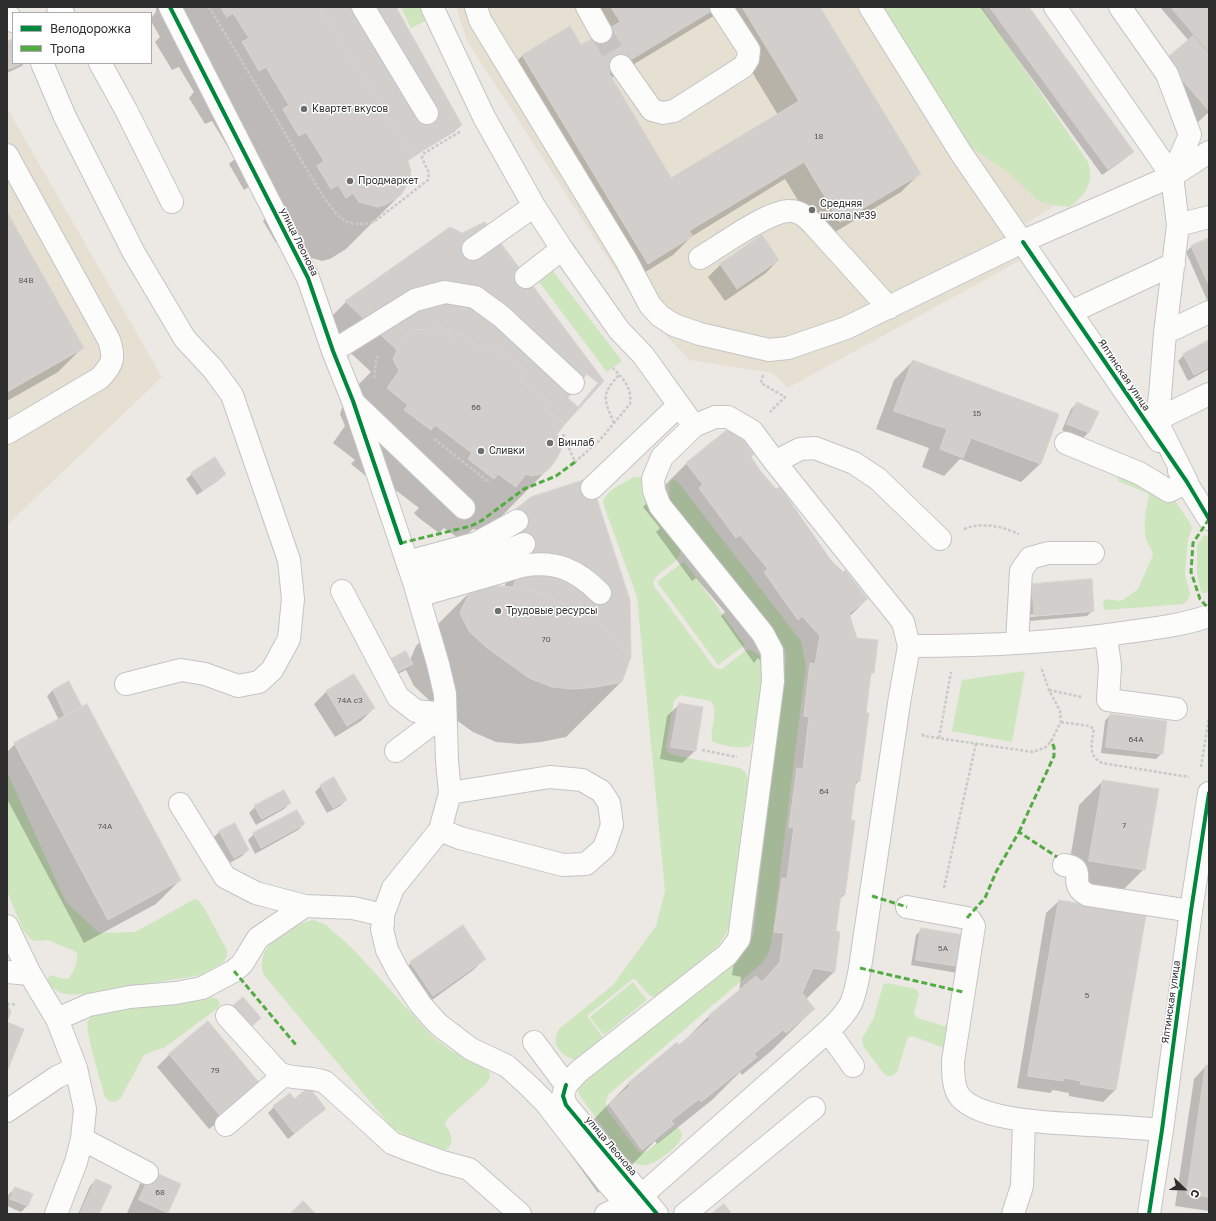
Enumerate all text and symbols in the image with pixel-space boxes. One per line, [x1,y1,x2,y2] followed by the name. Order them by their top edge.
[12,12,152,64] legend
[50,21,131,36] text: Велодорожка
[50,41,85,56] text: Тропа
[312,103,388,115] place label: Квартет вкусов
[299,104,309,114] marker: Квартет вкусов
[815,131,823,141] house number: 18
[358,175,419,187] place label: Продмаркет
[345,176,355,186] marker: Продмаркет
[820,198,876,222] place label: Средняя школа №39
[807,205,817,215] marker: Средняя школа №39
[277,206,321,278] street label: улица Леонова
[18,275,34,285] house number: 84В
[1096,337,1152,413] street label: Ялтинская улица
[471,402,481,412] house number: 66
[973,408,981,418] house number: 15
[558,437,594,449] place label: Винлаб
[545,438,555,448] marker: Винлаб
[489,445,525,457] place label: Сливки
[476,446,486,456] marker: Сливки
[506,605,598,617] place label: Трудовые ресурсы
[493,606,503,616] marker: Трудовые ресурсы
[541,634,551,644] house number: 70
[337,695,363,705] house number: 74А с3
[1128,734,1144,744] house number: 64А
[819,786,829,796] house number: 64
[1122,820,1126,830] house number: 7
[98,821,112,831] house number: 74А
[938,943,948,953] house number: 5А
[1159,960,1183,1044] street label: Ялтинская улица
[1085,990,1089,1000] house number: 5
[210,1065,220,1075] house number: 79
[583,1114,639,1178] street label: улица Леонова
[1164,1169,1204,1209] north arrow
[155,1187,165,1197] house number: 68
[1188,1188,1203,1200] text: С

